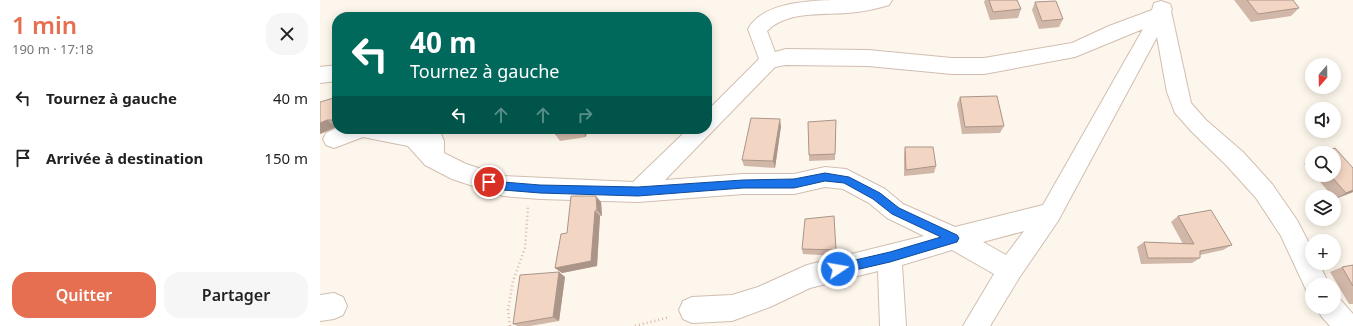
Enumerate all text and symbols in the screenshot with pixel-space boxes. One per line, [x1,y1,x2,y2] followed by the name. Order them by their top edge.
[12,8,77,41] text: 1 min
[266,13,308,55] button: close
[410,23,477,61] text: 40 m
[344,28,396,80] icon: left
[12,40,93,58] text: 190 m · 17:18
[1305,58,1341,94] north arrow
[1305,58,1341,314] map controls
[410,59,559,83] text: Tournez à gauche
[12,87,34,109] icon: left
[46,88,177,108] text: Tournez à gauche
[273,88,308,108] text: 40 m
[1305,102,1341,138] button: sound
[448,104,470,126] icon: left
[490,104,512,126] icon: ahead
[532,104,554,126] icon: ahead
[574,104,596,126] icon: right
[1305,146,1341,182] button: search
[12,147,34,169] icon: arrive
[46,148,203,168] text: Arrivée à destination
[264,148,308,168] text: 150 m
[472,165,506,199] pin
[478,171,500,193] icon: arrive
[1305,190,1341,226] button: layers
[1305,234,1341,270] button: +
[817,248,859,290] position arrow
[12,272,156,318] button: Quitter
[164,272,308,318] button: Partager
[1305,278,1341,314] button: −

